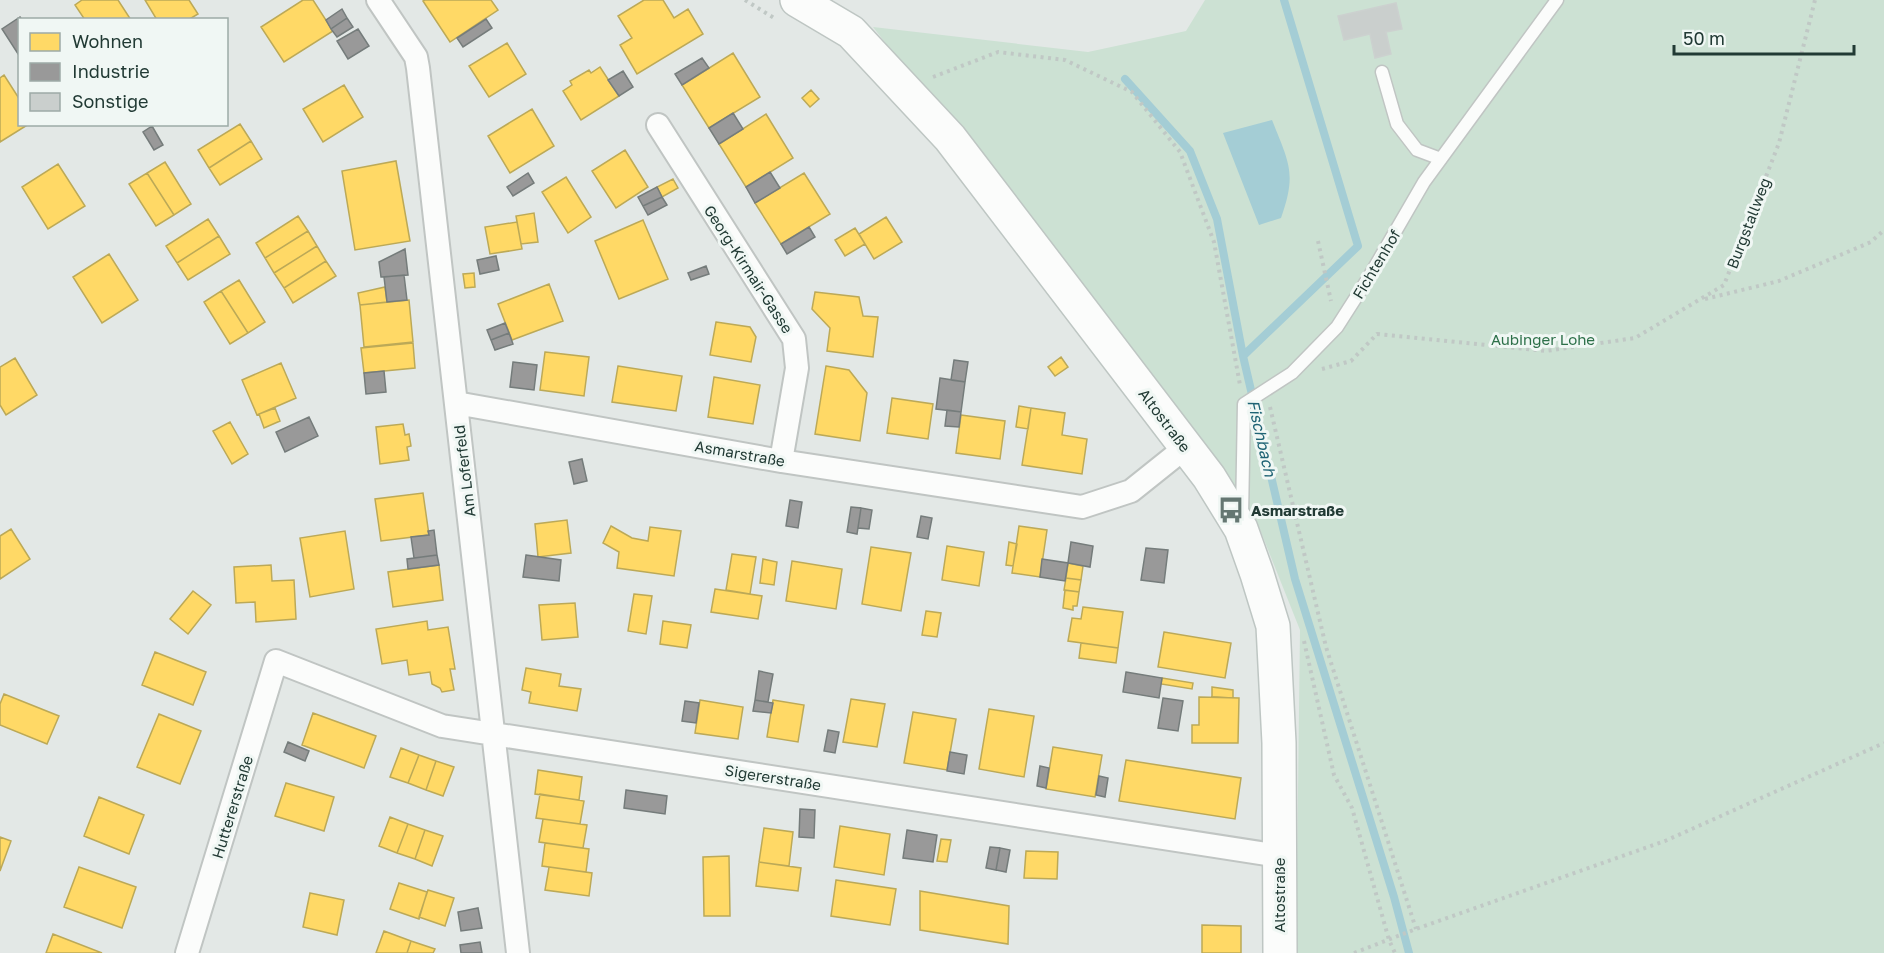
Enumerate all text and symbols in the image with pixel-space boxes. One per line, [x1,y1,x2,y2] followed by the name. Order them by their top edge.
[18,18,228,126] legend
[1674,18,1854,56] scale bar
[1683,27,1725,49] text: 50 m
[72,30,143,52] text: Wohnen
[72,60,150,82] text: Industrie
[72,90,148,112] text: Sonstige
[1722,175,1774,271] street label: Burgstallweg
[701,202,797,337] street label: Georg-Kirmair-Gasse
[1348,226,1404,302] street label: Fichtenhof
[1491,330,1595,348] park label: Aubinger Lohe
[1135,385,1195,456] street label: Altostraße
[1243,398,1281,480] water label: Fischbach
[449,424,479,518] street label: Am Loferfeld
[694,436,787,470] street label: Asmarstraße
[1216,495,1246,525] bus stop icon: Asmarstraße
[1251,501,1344,519] place label: Asmarstraße
[208,753,256,861] street label: Huttererstraße
[724,760,823,794] street label: Sigererstraße
[1270,857,1288,932] street label: Altostraße

